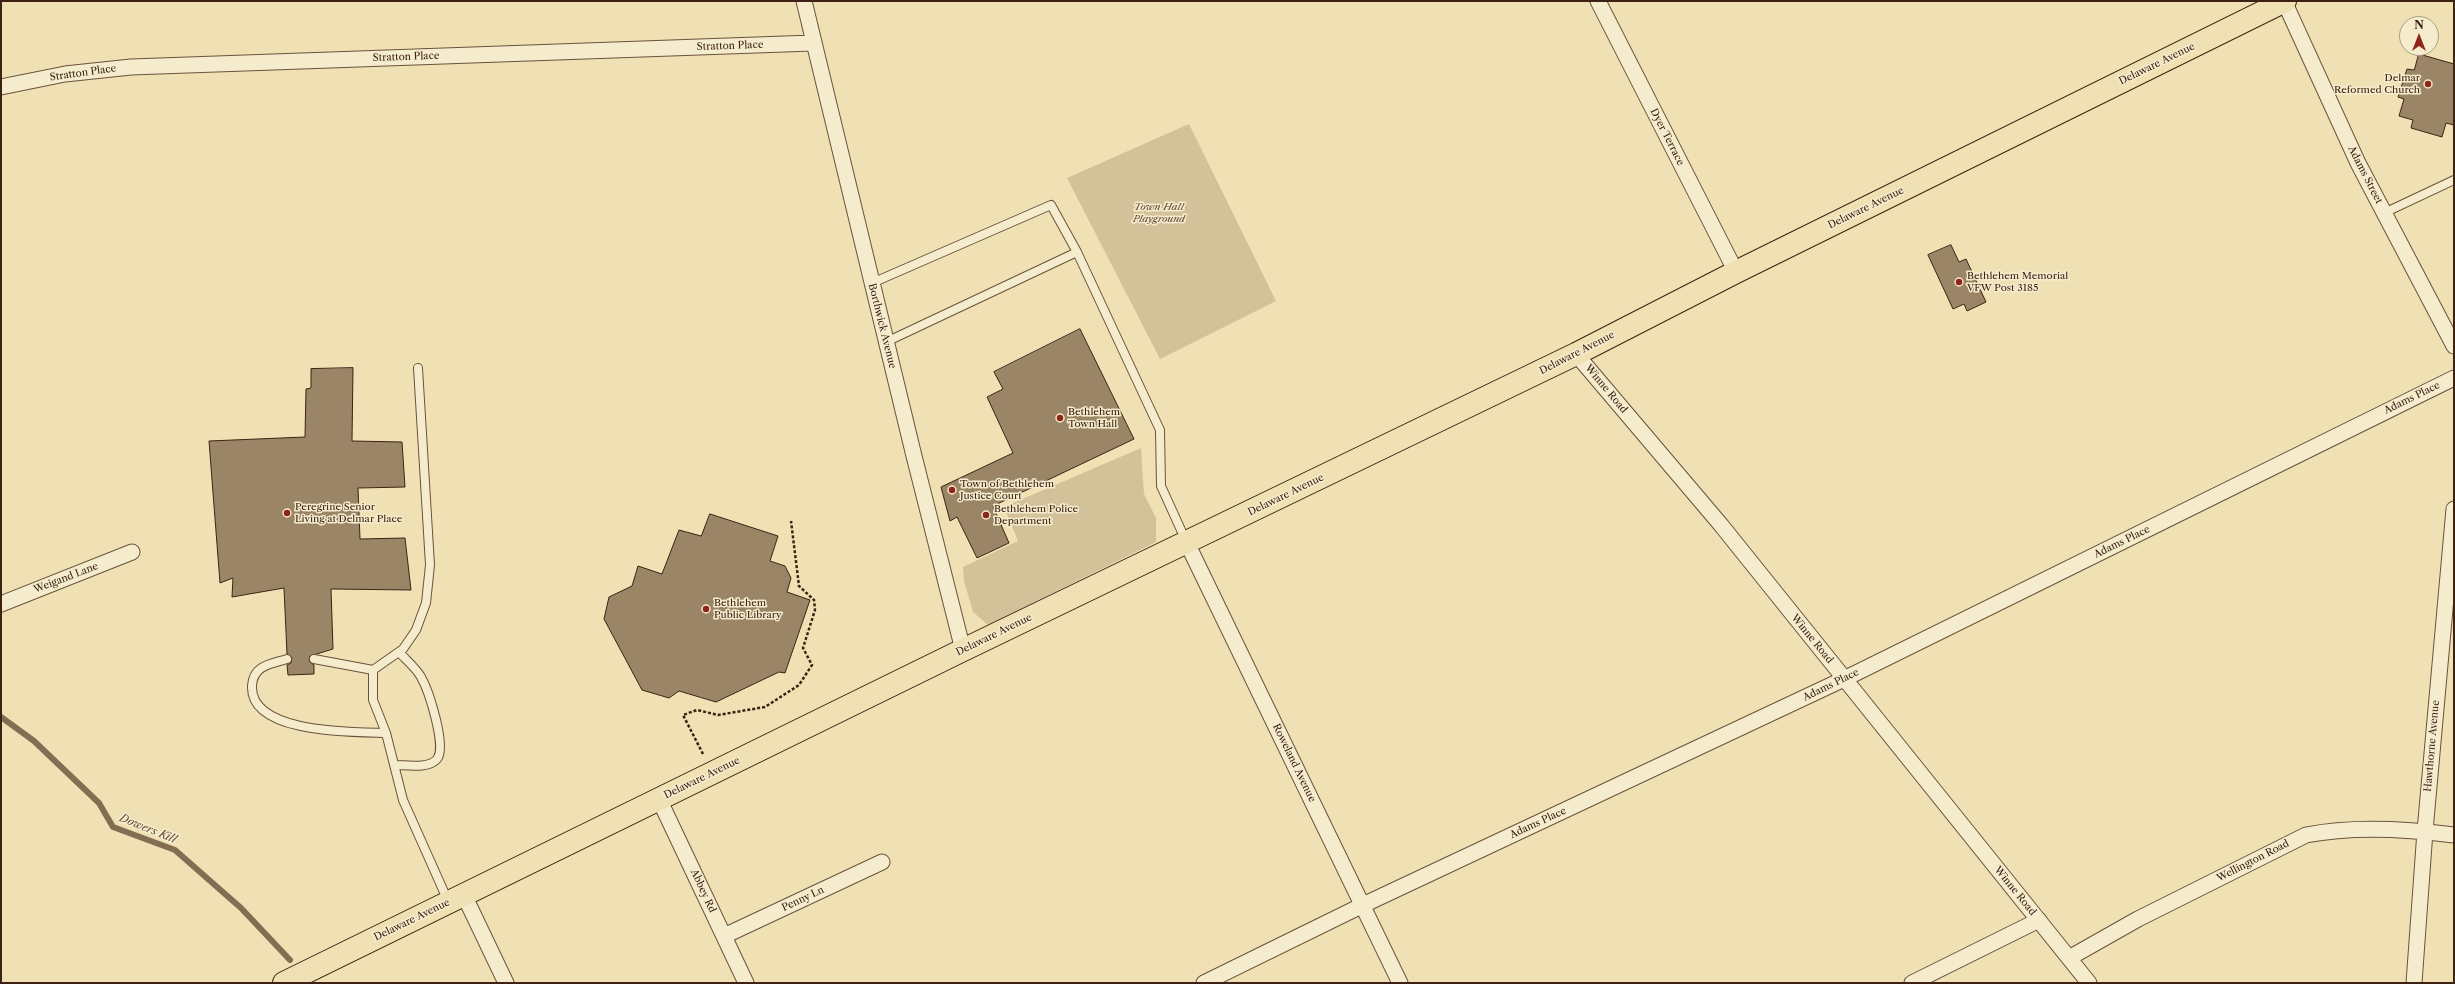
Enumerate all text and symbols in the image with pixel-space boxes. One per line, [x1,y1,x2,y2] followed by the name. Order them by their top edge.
[2399,16,2439,56] north arrow
[2414,18,2424,32] text: N
[696,39,764,53] street label: Stratton Place
[2117,40,2197,88] street label: Delaware Avenue
[372,50,440,64] street label: Stratton Place
[49,62,117,84] street label: Stratton Place
[2334,72,2420,96] place label: Delmar Reformed Church
[2423,79,2433,89] marker: Delmar Reformed Church
[1647,106,1687,168] street label: Dyer Terrace
[2345,144,2385,206] street label: Adams Street
[1826,184,1906,232] street label: Delaware Avenue
[1133,201,1185,224] park label: Town Hall Playground
[1967,270,2068,294] place label: Bethlehem Memorial VFW Post 3185
[1954,277,1964,287] marker: Bethlehem Memorial VFW Post 3185
[866,282,898,370] street label: Borthwick Avenue
[1537,329,1617,377] street label: Delaware Avenue
[1582,362,1630,416] street label: Winne Road
[2382,379,2442,417] street label: Adams Place
[1068,406,1120,430] place label: Bethlehem Town Hall
[1055,413,1065,423] marker: Bethlehem Town Hall
[1246,471,1326,519] street label: Delaware Avenue
[960,478,1054,502] place label: Town of Bethlehem Justice Court
[947,485,957,495] marker: Town of Bethlehem Justice Court
[295,501,402,524] place label: Peregrine Senior Living at Delmar Place
[994,503,1078,526] place label: Bethlehem Police Department
[282,508,292,518] marker: Peregrine Senior Living at Delmar Place
[981,510,991,520] marker: Bethlehem Police Department
[2092,523,2152,561] street label: Adams Place
[32,560,100,596] street label: Weigand Lane
[714,597,782,620] place label: Bethlehem Public Library
[701,604,711,614] marker: Bethlehem Public Library
[954,611,1034,659] street label: Delaware Avenue
[1789,612,1835,666] street label: Winne Road
[1801,666,1861,704] street label: Adams Place
[2422,700,2442,792] street label: Hawthorne Avenue
[1270,722,1318,804] street label: Roweland Avenue
[662,754,742,802] street label: Delaware Avenue
[1508,805,1568,841] street label: Adams Place
[118,812,178,846] water label: Dowers Kill
[2215,838,2291,884] street label: Wellington Road
[1992,864,2038,918] street label: Winne Road
[688,867,718,915] street label: Abbey Rd
[780,884,826,914] street label: Penny Ln
[372,896,452,944] street label: Delaware Avenue

